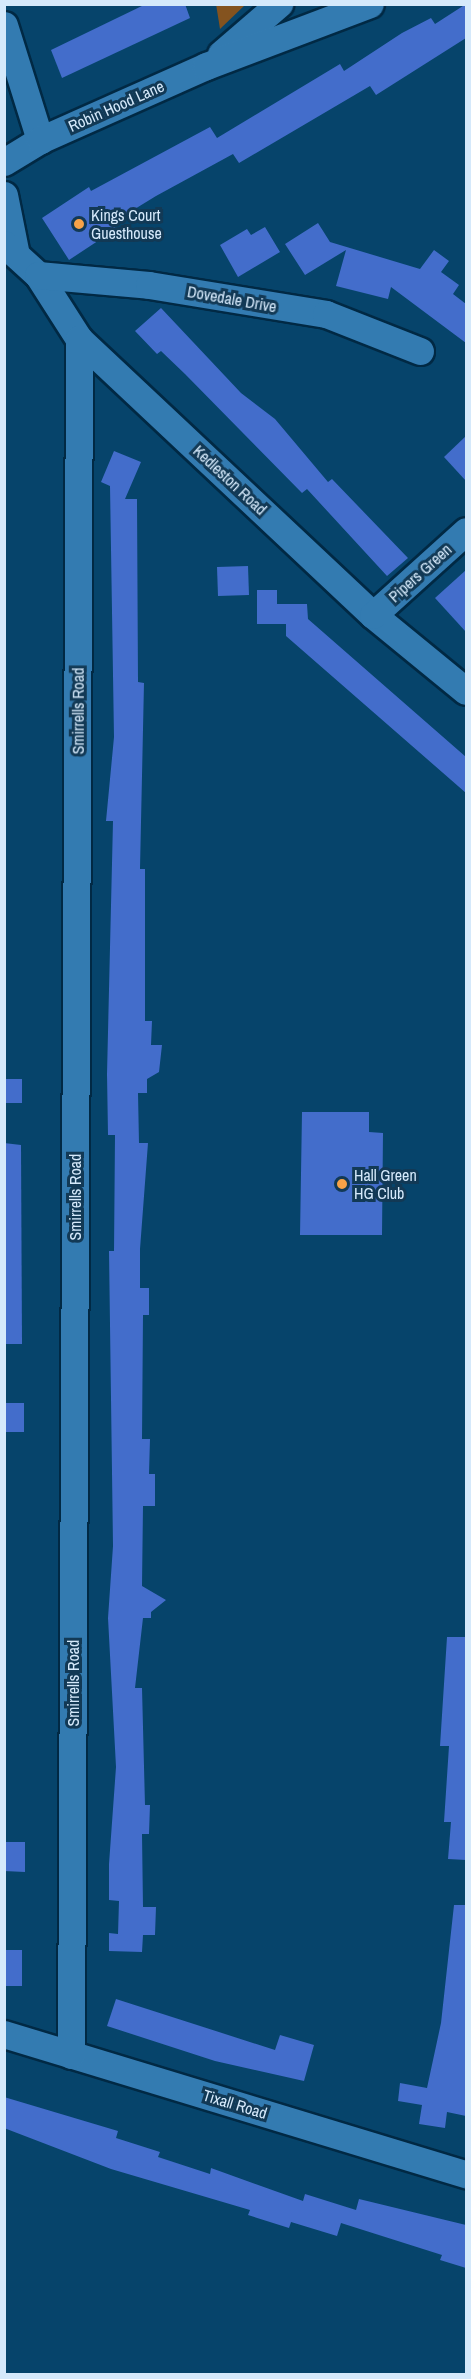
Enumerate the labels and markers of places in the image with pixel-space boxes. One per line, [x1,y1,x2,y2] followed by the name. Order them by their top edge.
[91,205,162,243] place label: Kings Court Guesthouse
[72,217,86,231] marker: Kings Court Guesthouse
[354,1165,417,1203] place label: Hall Green HG Club
[335,1177,349,1191] marker: Hall Green HG Club

